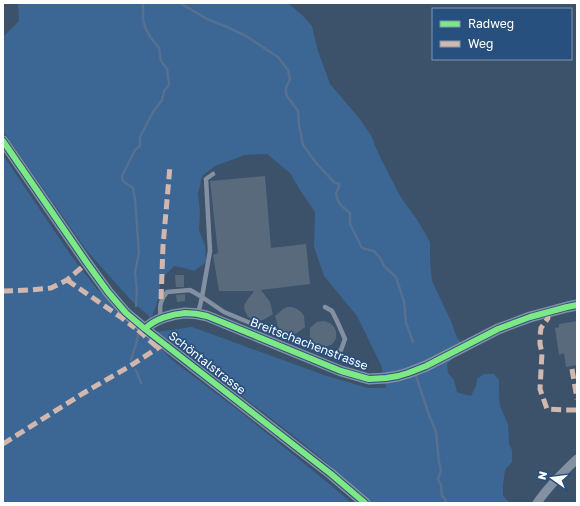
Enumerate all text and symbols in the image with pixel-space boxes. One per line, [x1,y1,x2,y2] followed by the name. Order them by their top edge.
[432,8,572,60] legend
[468,16,514,31] text: Radweg
[468,36,493,51] text: Weg
[248,314,370,373] street label: Breitschachenstrasse
[166,328,249,397] street label: Schöntalstrasse
[532,458,572,498] north arrow
[534,470,549,481] text: N

